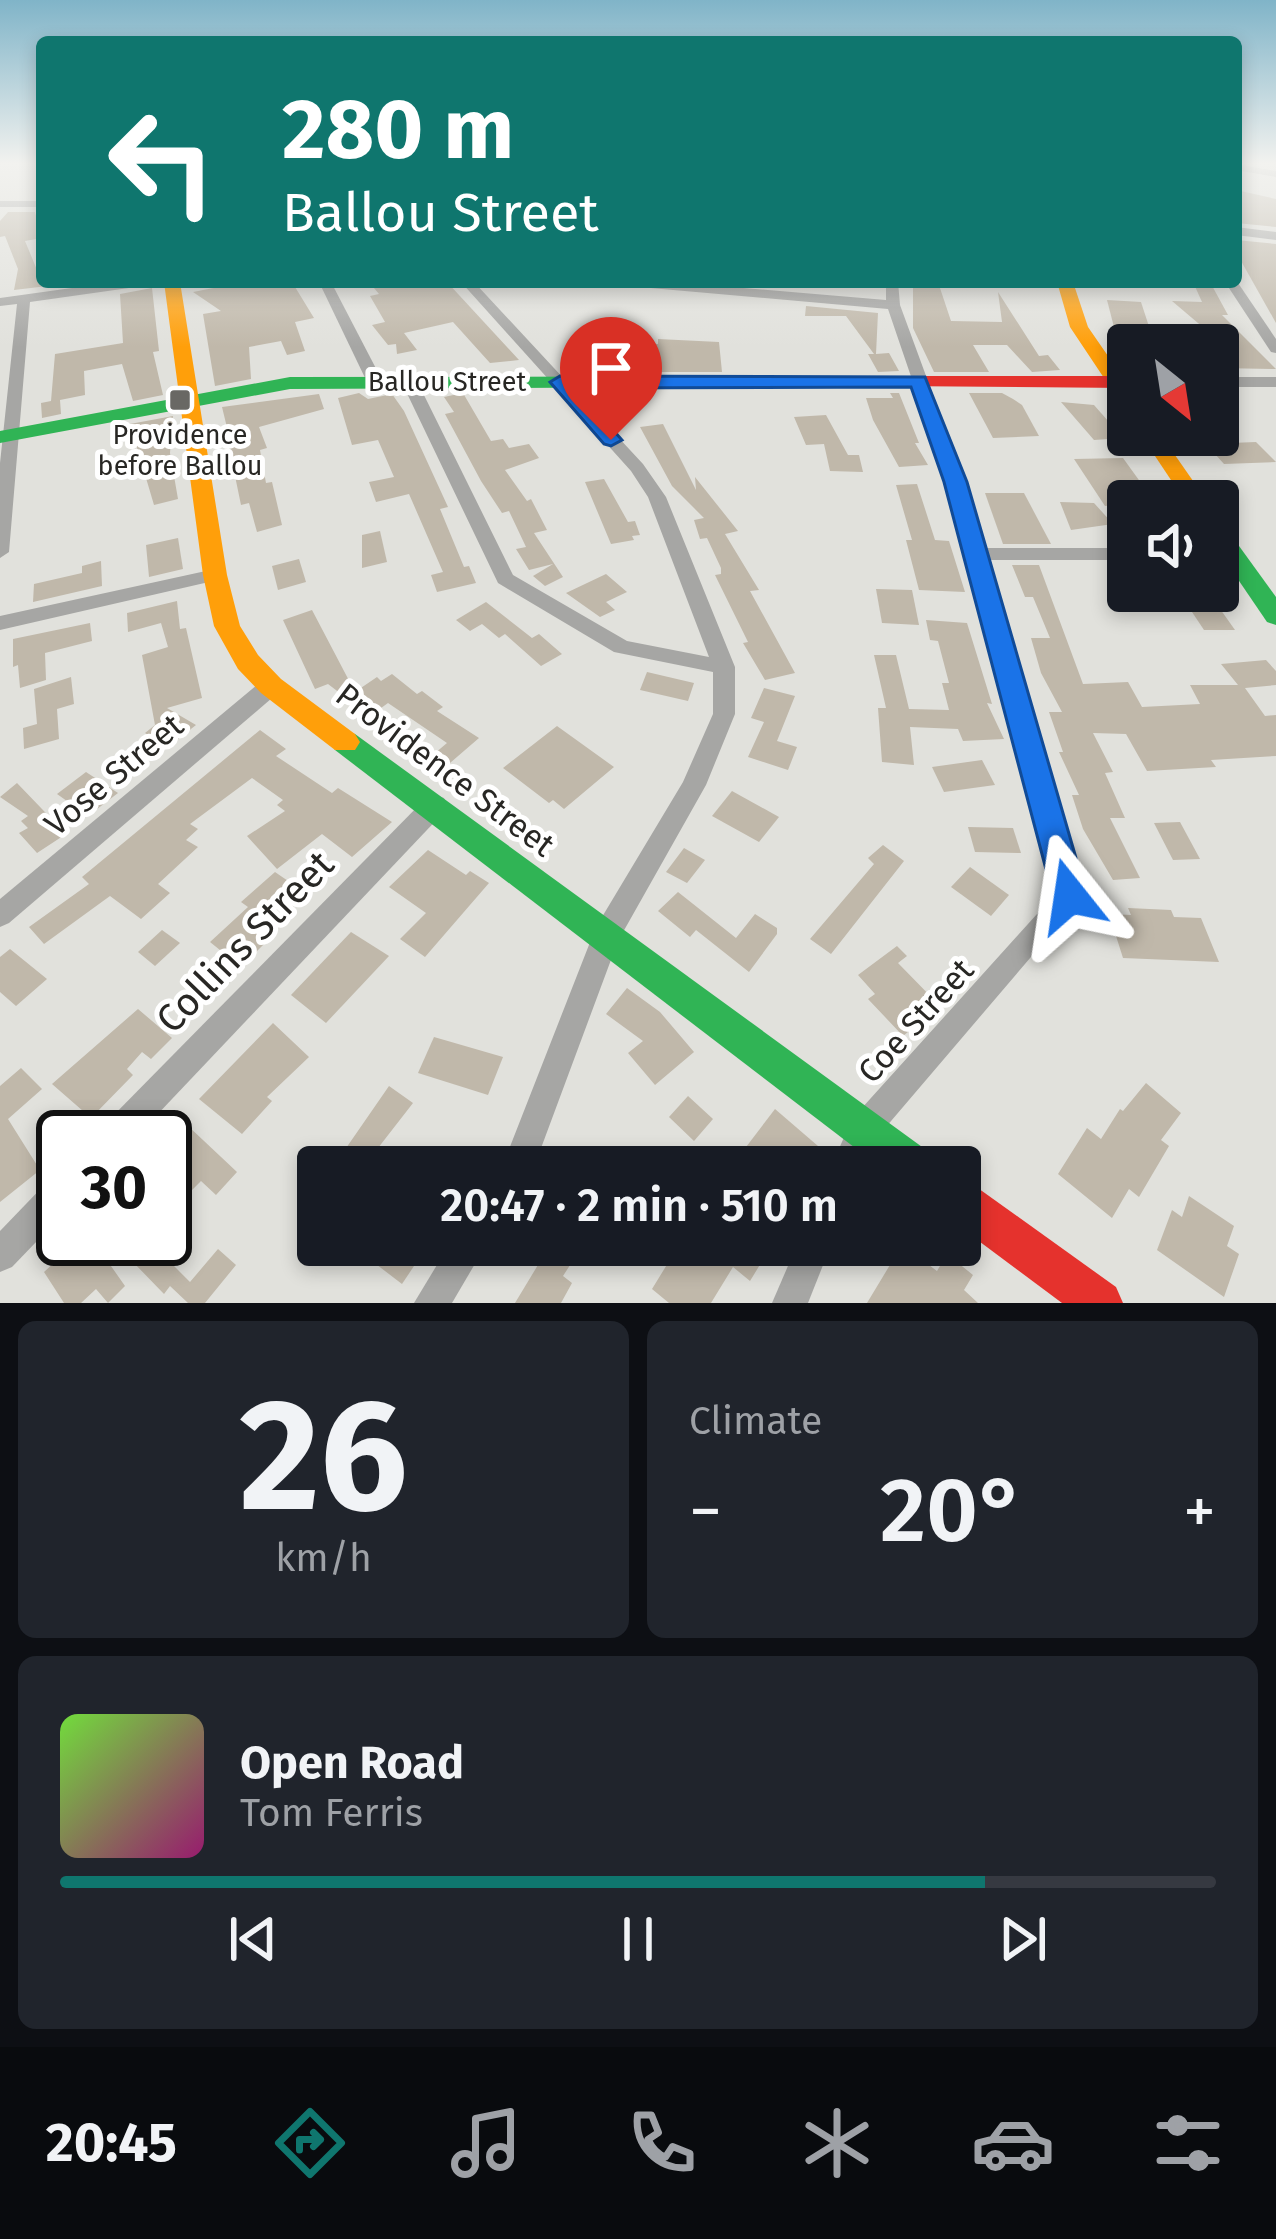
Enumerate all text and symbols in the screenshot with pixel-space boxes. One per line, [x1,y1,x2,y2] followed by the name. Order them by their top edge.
[282,79,514,180] text: 280 m
[84,84,240,240] icon: left
[282,181,599,245] text: Ballou Street
[560,317,662,440] pin
[1107,324,1239,456] north arrow
[1107,324,1239,612] map controls
[578,335,644,401] icon: arrive
[368,366,526,398] street label: Ballou Street
[167,387,193,413] marker: Providence before Ballou
[98,419,262,482] place label: Providence before Ballou
[1107,480,1239,612] button: sound
[328,675,562,865] street label: Providence Street
[37,705,191,844] street label: Vose Street
[1007,833,1133,959] position arrow
[147,841,344,1042] street label: Collins Street
[850,951,982,1091] street label: Coe Street
[36,1110,192,1266] speed limit sign: 30
[440,1179,838,1233] text: 20:47 · 2 min · 510 m
[239,1363,408,1550] text: 26
[689,1398,822,1444] text: Climate
[880,1457,1025,1565] text: 20°
[689,1472,722,1551] text: −
[1183,1472,1216,1551] text: +
[275,1535,372,1581] text: km/h
[240,1736,464,1790] text: Open Road
[240,1790,423,1836] text: Tom Ferris
[220,1906,286,1972] icon: previous
[605,1906,671,1972] icon: pause
[990,1906,1056,1972] icon: next
[268,2101,352,2185] icon: directions
[444,2101,528,2185] icon: music
[620,2101,704,2185] icon: phone
[795,2101,879,2185] icon: climate
[971,2101,1055,2185] icon: car
[1146,2101,1230,2185] icon: filters
[46,2111,177,2175] text: 20:45

